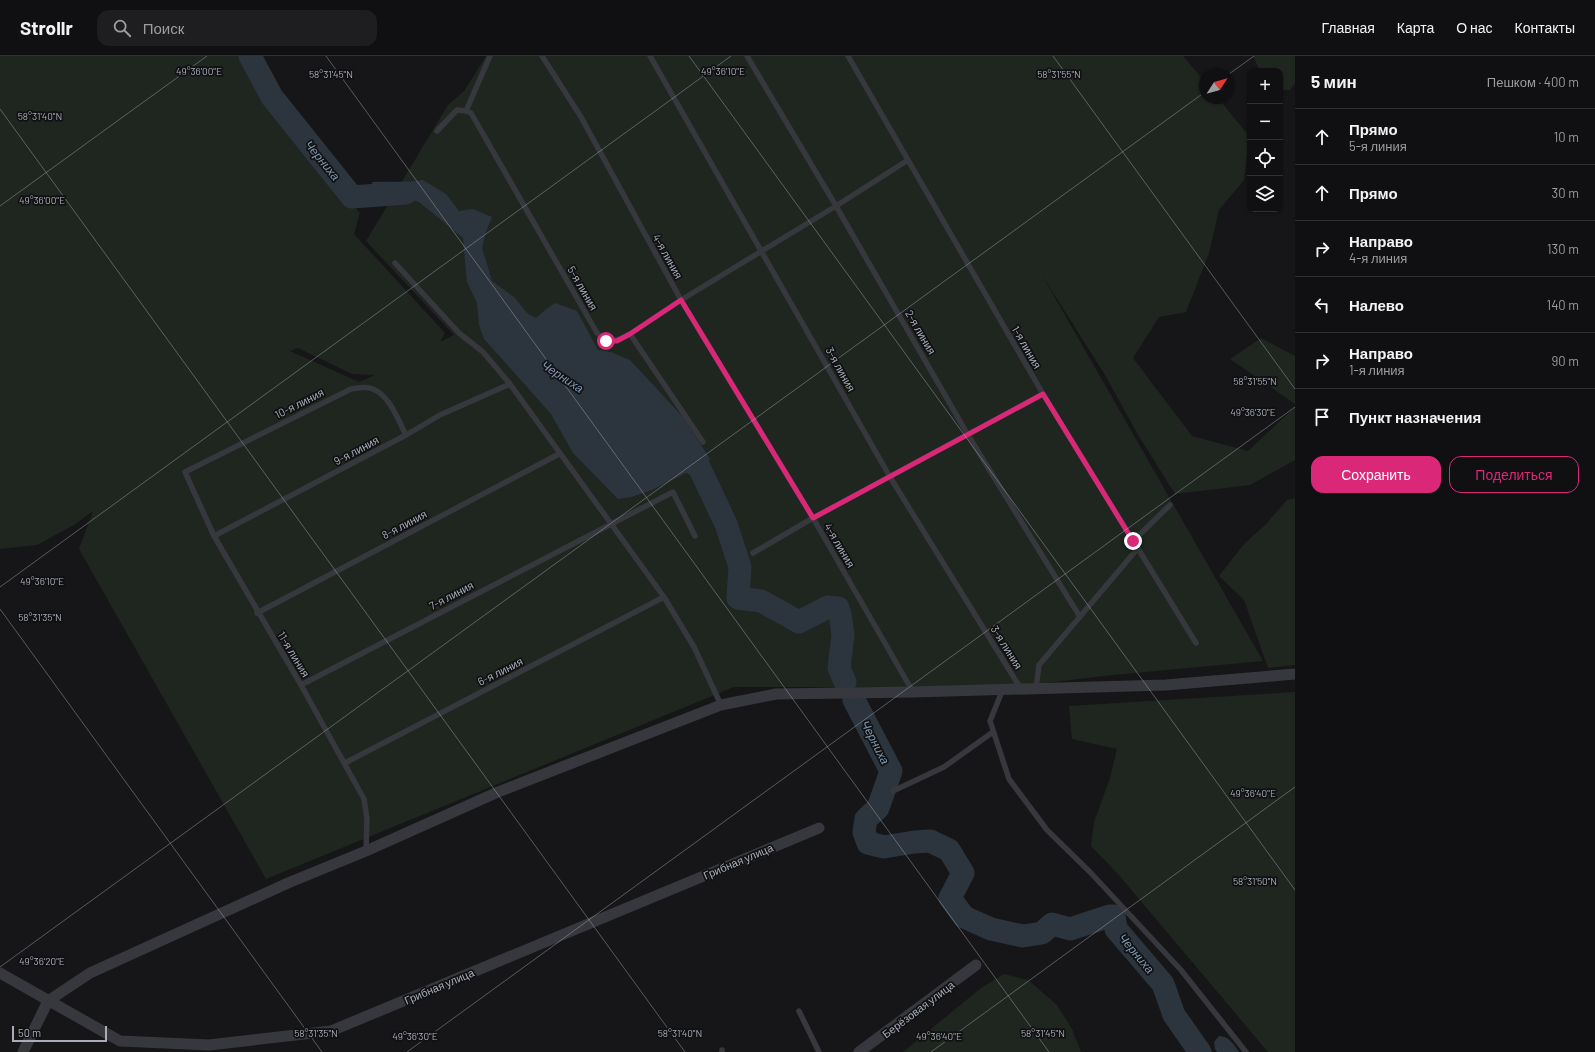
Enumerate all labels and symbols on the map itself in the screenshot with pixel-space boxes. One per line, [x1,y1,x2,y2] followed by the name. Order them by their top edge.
[176,65,222,77] text: 49°36'00"E
[701,65,745,77] text: 49°36'10"E
[309,68,353,80] text: 58°31'45"N
[1037,68,1081,80] text: 58°31'55"N
[1199,68,1235,104] north arrow
[18,110,62,122] text: 58°31'40"N
[302,137,344,184] water label: Черниха
[19,194,65,206] text: 49°36'00"E
[650,231,686,281] street label: 4-я линия
[565,264,601,312] street label: 5-я линия
[903,307,939,357] street label: 2-я линия
[1010,323,1044,371] street label: 1-я линия
[597,332,615,350] route start
[823,344,859,394] street label: 3-я линия
[539,357,587,396] water label: Черниха
[1233,375,1277,387] text: 58°31'55"N
[272,385,326,421] street label: 10-я линия
[1230,406,1276,418] text: 49°36'30"E
[331,433,381,467] street label: 9-я линия
[379,507,429,541] street label: 8-я линия
[822,520,858,570] street label: 4-я линия
[1124,532,1142,550] route end
[20,575,64,587] text: 49°36'10"E
[427,578,475,612] street label: 7-я линия
[18,611,62,623] text: 58°31'35"N
[989,623,1025,671] street label: 3-я линия
[275,629,313,679] street label: 11-я линия
[475,654,525,688] street label: 6-я линия
[858,718,893,767] water label: Черниха
[1230,787,1276,799] text: 49°36'40"E
[701,840,776,882] street label: Грибная улица
[1233,875,1277,887] text: 58°31'50"N
[1116,930,1158,976] water label: Черниха
[19,955,65,967] text: 49°36'20"E
[402,965,477,1007] street label: Грибная улица
[879,977,957,1040] street label: Берёзовая улица
[12,1024,107,1043] scale bar
[294,1027,338,1039] text: 58°31'35"N
[658,1027,702,1039] text: 58°31'40"N
[1021,1027,1065,1039] text: 58°31'45"N
[392,1030,438,1042] text: 49°36'30"E
[916,1030,962,1042] text: 49°36'40"E

